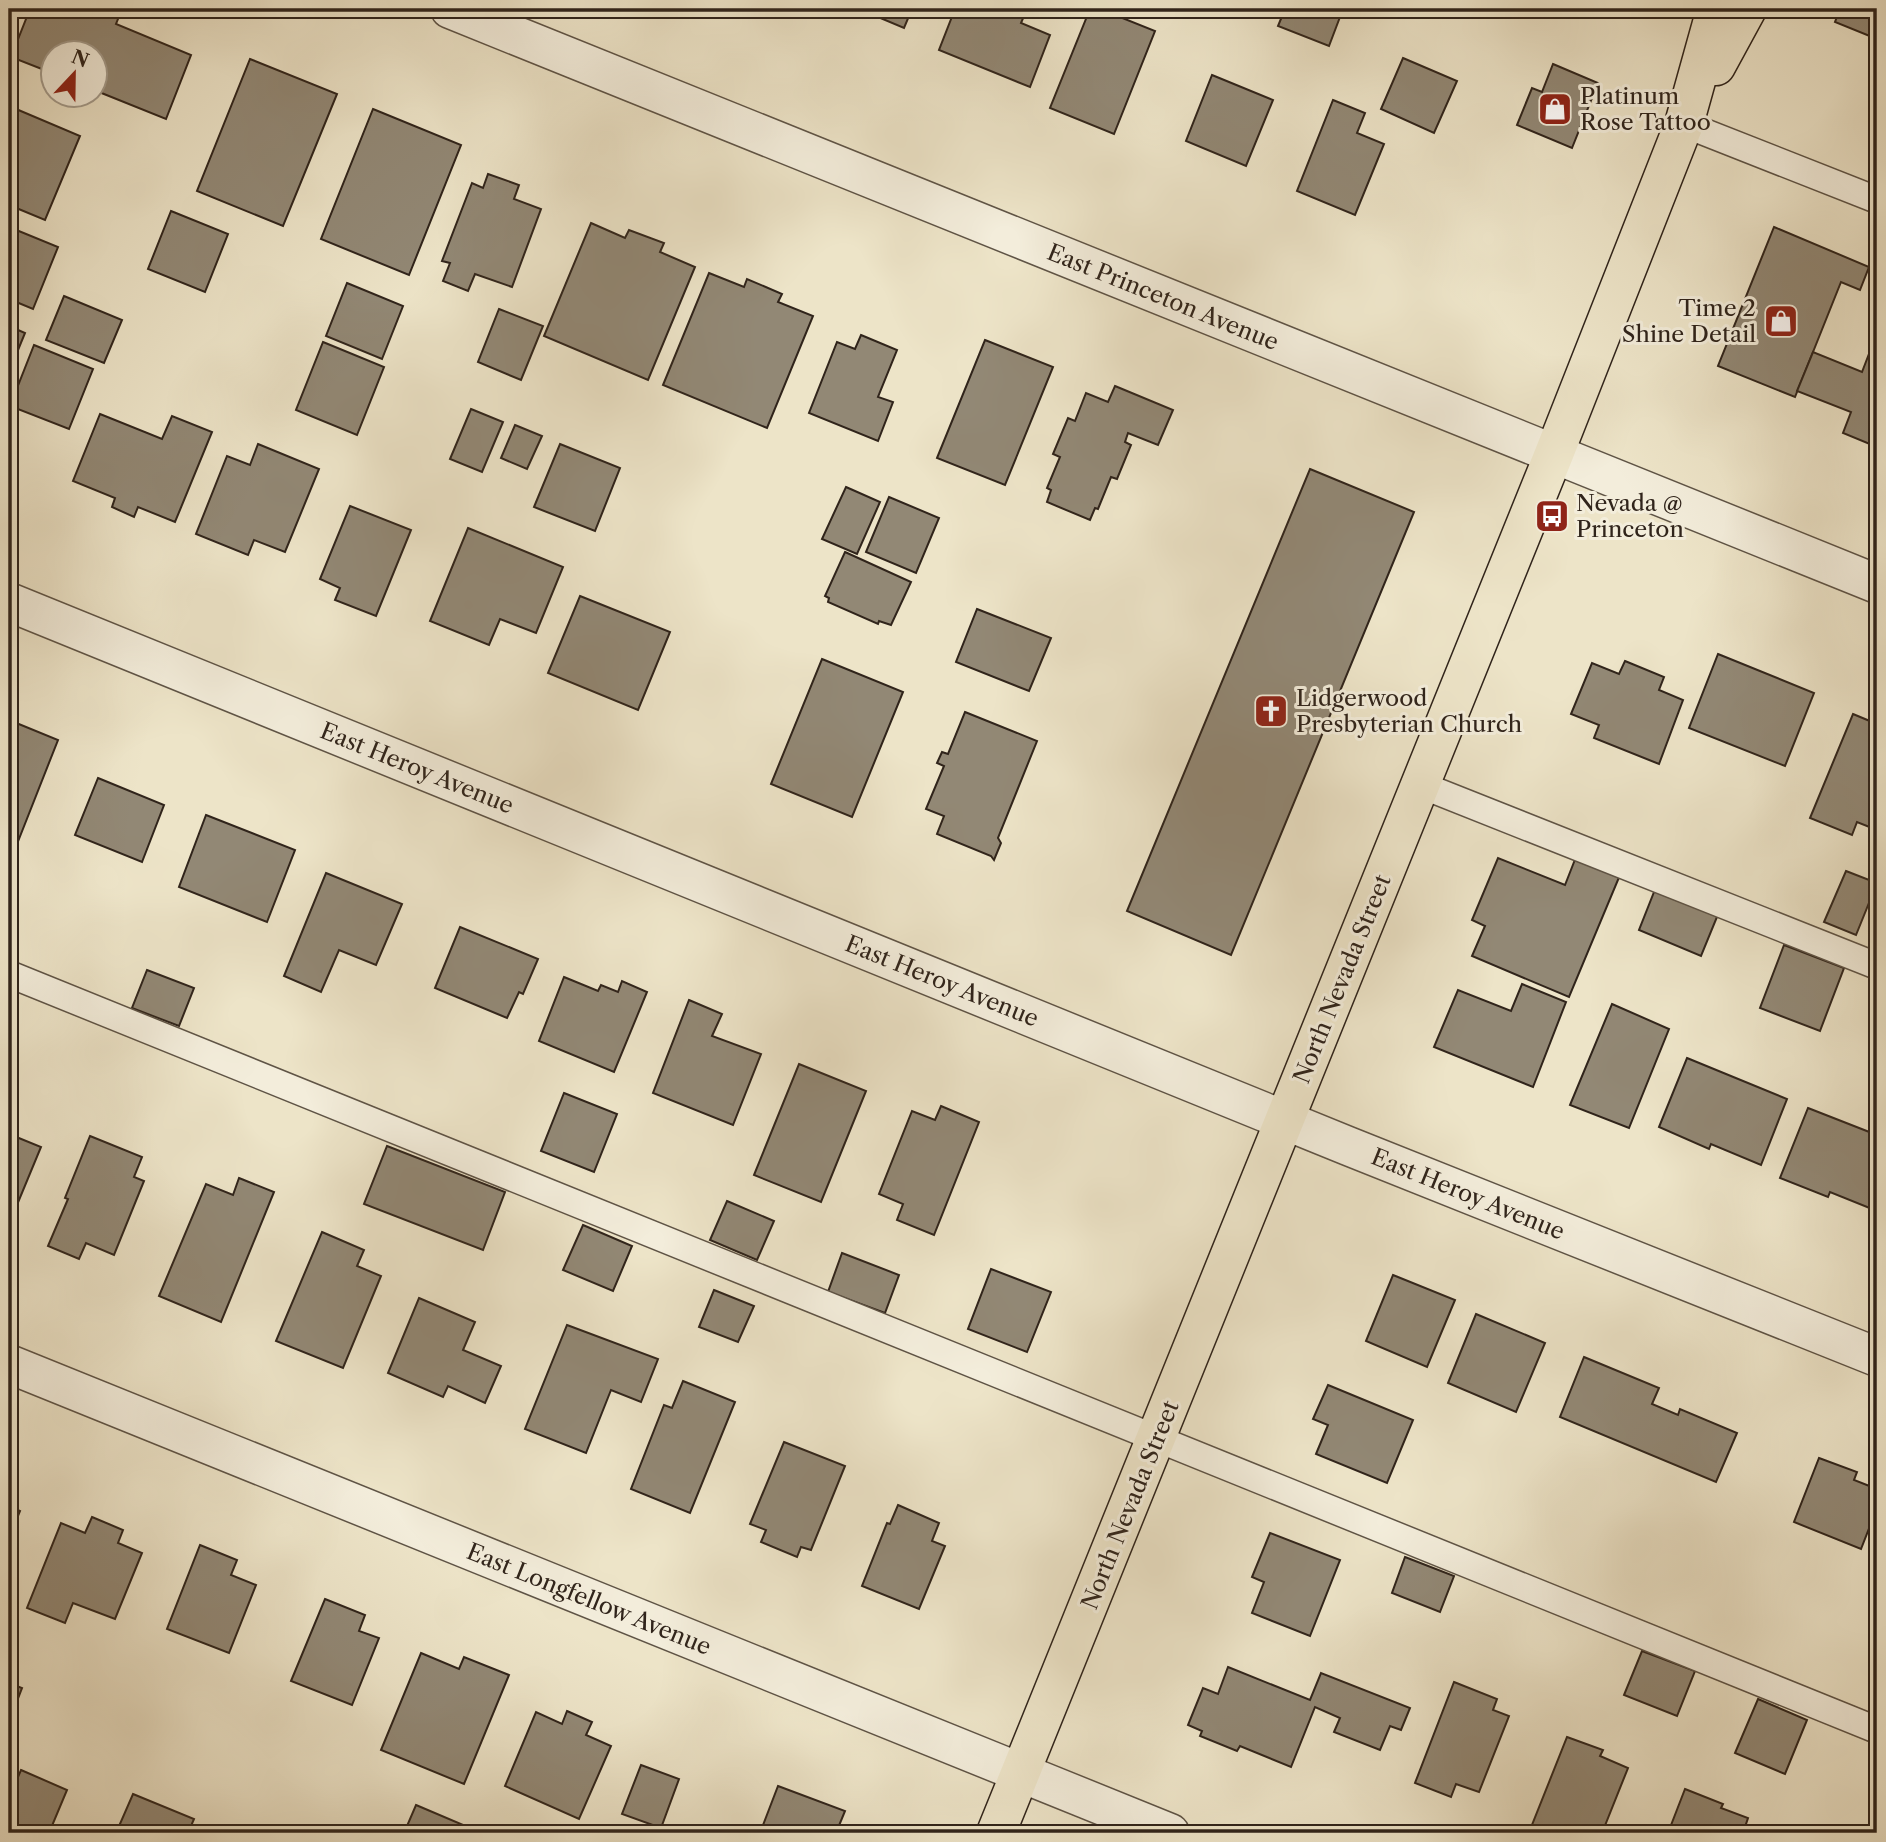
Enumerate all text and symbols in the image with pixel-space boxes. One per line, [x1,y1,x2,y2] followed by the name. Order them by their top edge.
[38,38,108,108] north arrow
[68,45,92,72] text: N
[1580,82,1711,136] place label: Platinum Rose Tattoo
[1536,90,1574,128] shop icon: Platinum Rose Tattoo
[1043,238,1283,356] street label: East Princeton Avenue
[1622,294,1756,348] place label: Time 2 Shine Detail
[1762,302,1800,340] shop icon: Time 2 Shine Detail
[1576,489,1684,543] place label: Nevada @ Princeton
[1533,497,1571,535] bus stop icon: Nevada @ Princeton
[1296,684,1522,738] place label: Lidgerwood Presbyterian Church
[1252,692,1290,730] church icon: Lidgerwood Presbyterian Church
[316,716,518,820] street label: East Heroy Avenue
[1287,870,1397,1088] street label: North Nevada Street
[841,929,1043,1033] street label: East Heroy Avenue
[1367,1142,1569,1246] street label: East Heroy Avenue
[1075,1396,1185,1614] street label: North Nevada Street
[463,1537,715,1661] street label: East Longfellow Avenue

